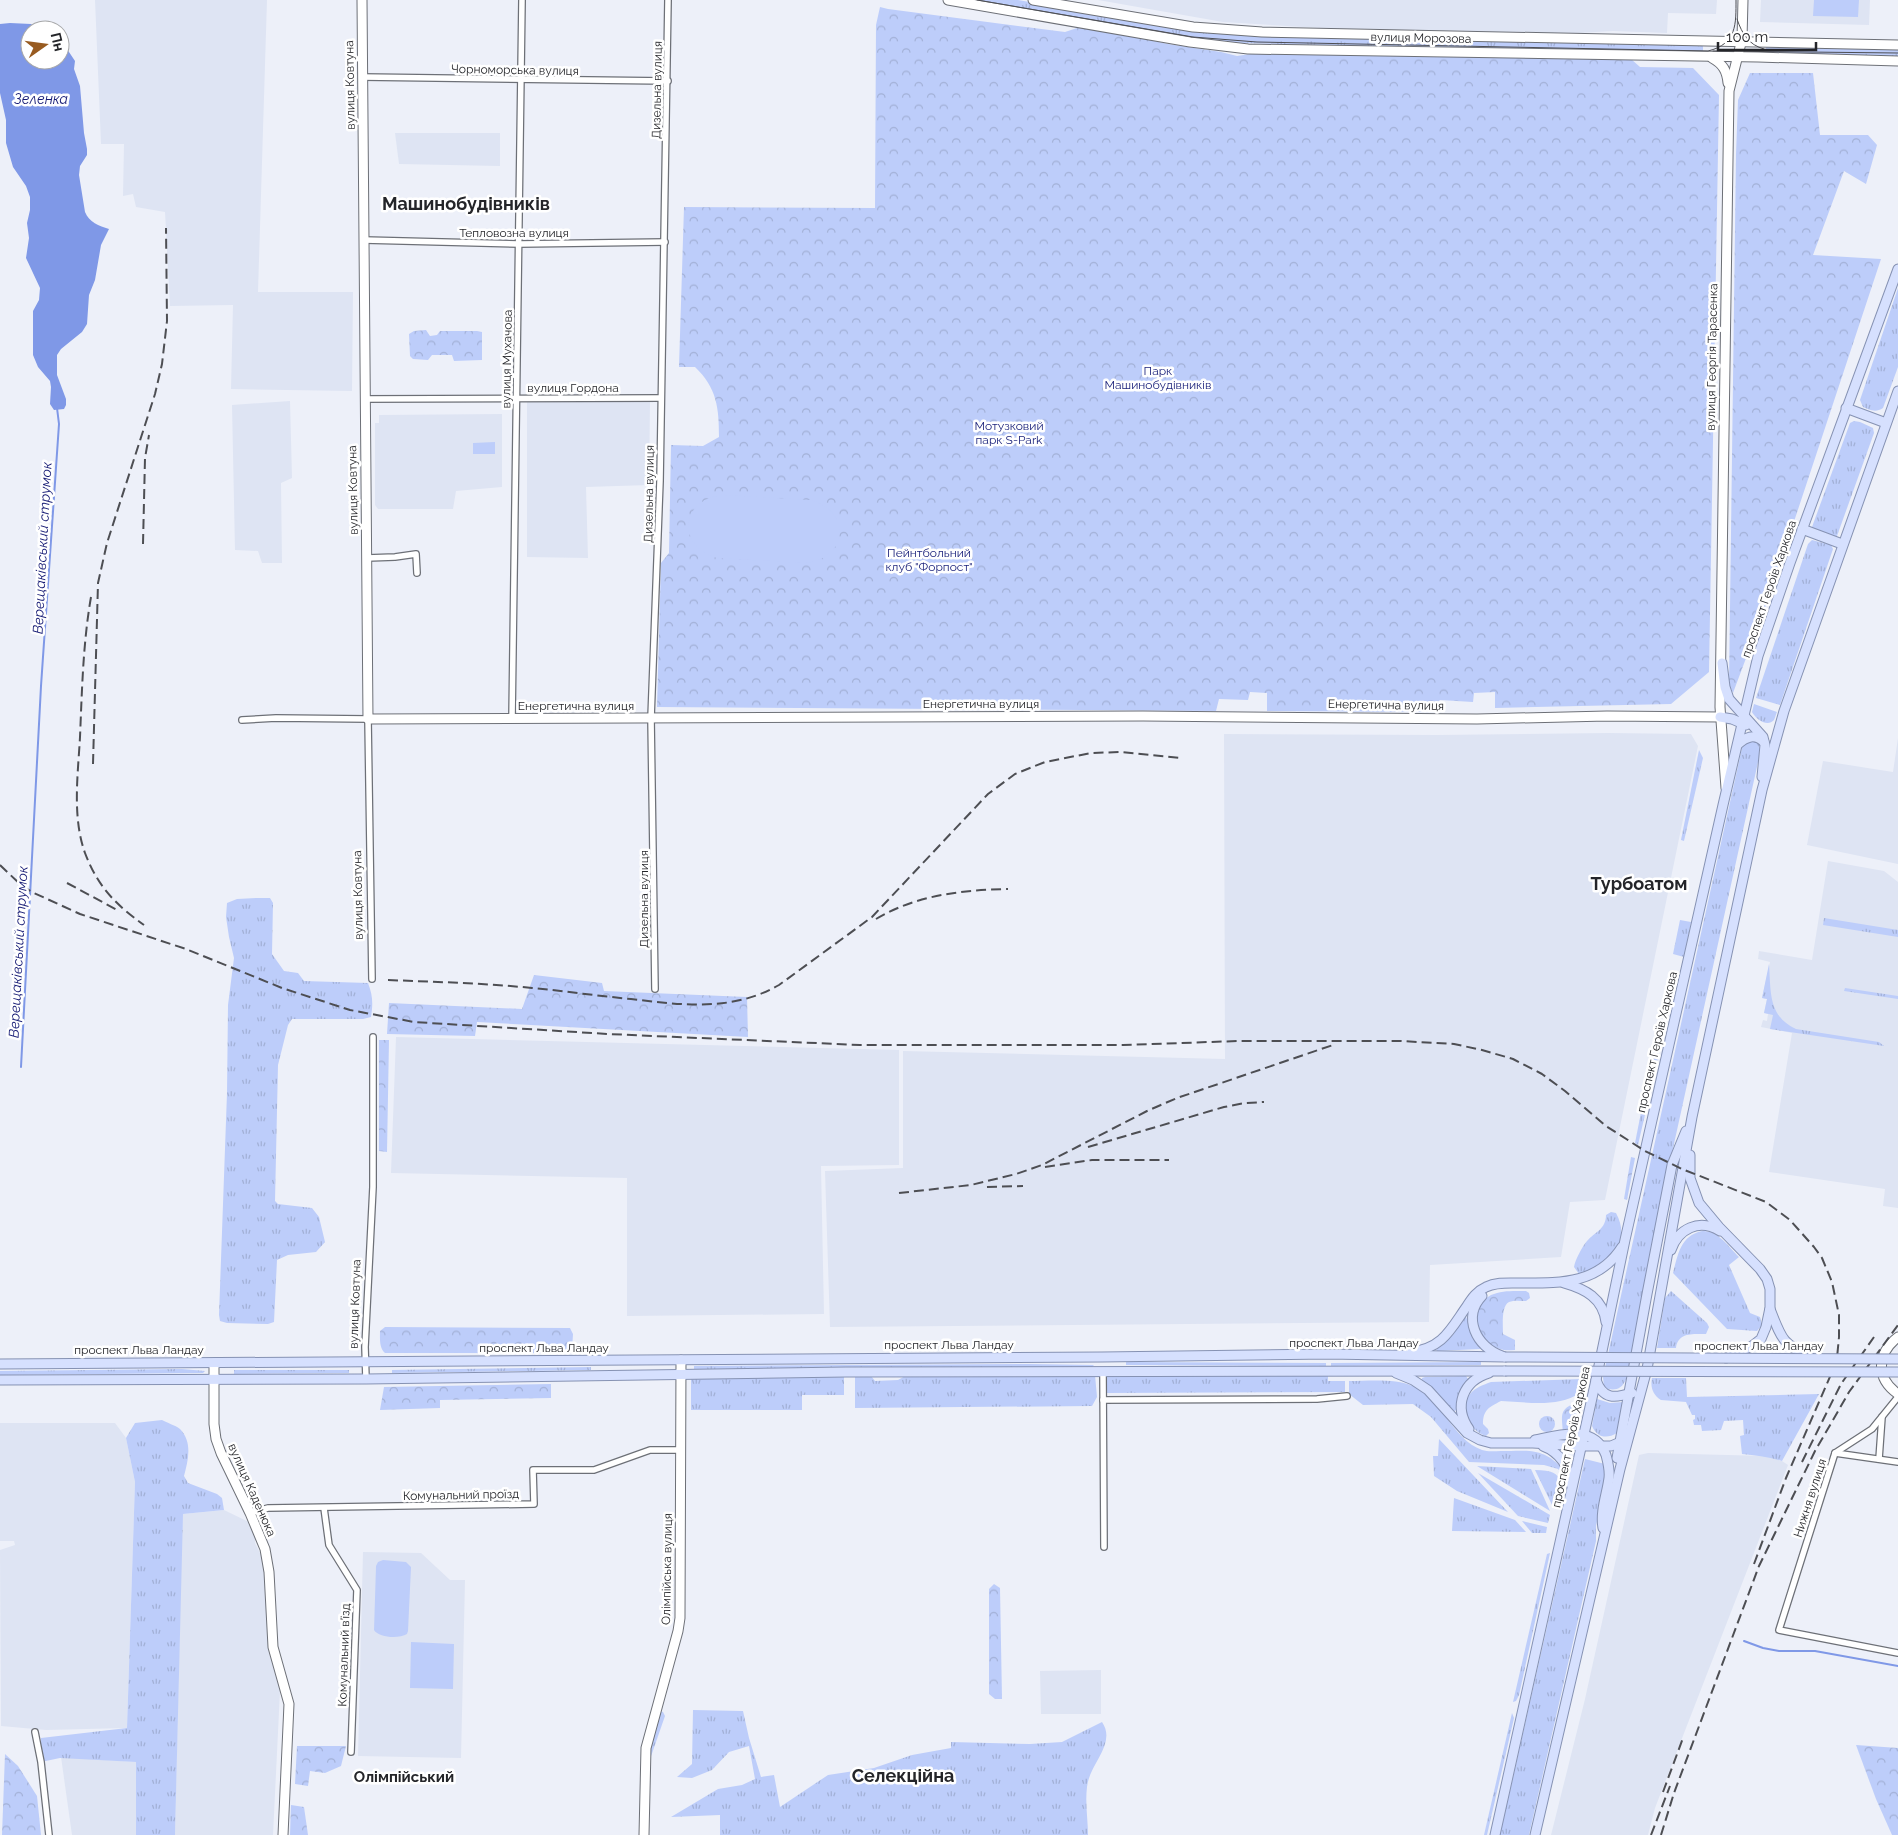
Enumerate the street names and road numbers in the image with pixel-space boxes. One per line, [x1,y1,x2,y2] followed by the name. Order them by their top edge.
[1370,30,1472,46] street label: вулиця Морозова
[342,40,358,130] street label: вулиця Ковтуна
[649,41,665,139] street label: Дизельна вулиця
[451,62,579,78] street label: Чорноморська вулиця
[459,226,569,240] street label: Тепловозна вулиця
[1704,283,1720,431] street label: вулиця Георгія Тарасенка
[499,309,515,409] street label: вулиця Мухачова
[527,381,619,395] street label: вулиця Гордона
[345,445,361,535] street label: вулиця Ковтуна
[641,445,657,543] street label: Дизельна вулиця
[1739,519,1799,659] street label: проспект Героїв Харкова
[923,697,1039,711] street label: Енергетична вулиця
[1328,697,1444,713] street label: Енергетична вулиця
[518,699,634,713] street label: Енергетична вулиця
[350,850,366,940] street label: вулиця Ковтуна
[637,850,651,948] street label: Дизельна вулиця
[1634,970,1680,1114] street label: проспект Героїв Харкова
[346,1259,364,1349] street label: вулиця Ковтуна
[1289,1336,1419,1350] street label: проспект Льва Ландау
[884,1338,1014,1352] street label: проспект Льва Ландау
[1694,1339,1824,1353] street label: проспект Льва Ландау
[479,1341,609,1355] street label: проспект Льва Ландау
[74,1343,204,1357] street label: проспект Льва Ландау
[1549,1365,1593,1509] street label: проспект Героїв Харкова
[225,1441,279,1539] street label: вулиця Каденюка
[1791,1457,1829,1539] street label: Нижня вулиця
[403,1487,519,1503] street label: Комунальний проїзд
[659,1513,675,1625] street label: Олімпійська вулиця
[335,1603,353,1707] street label: Комунальний в’їзд

